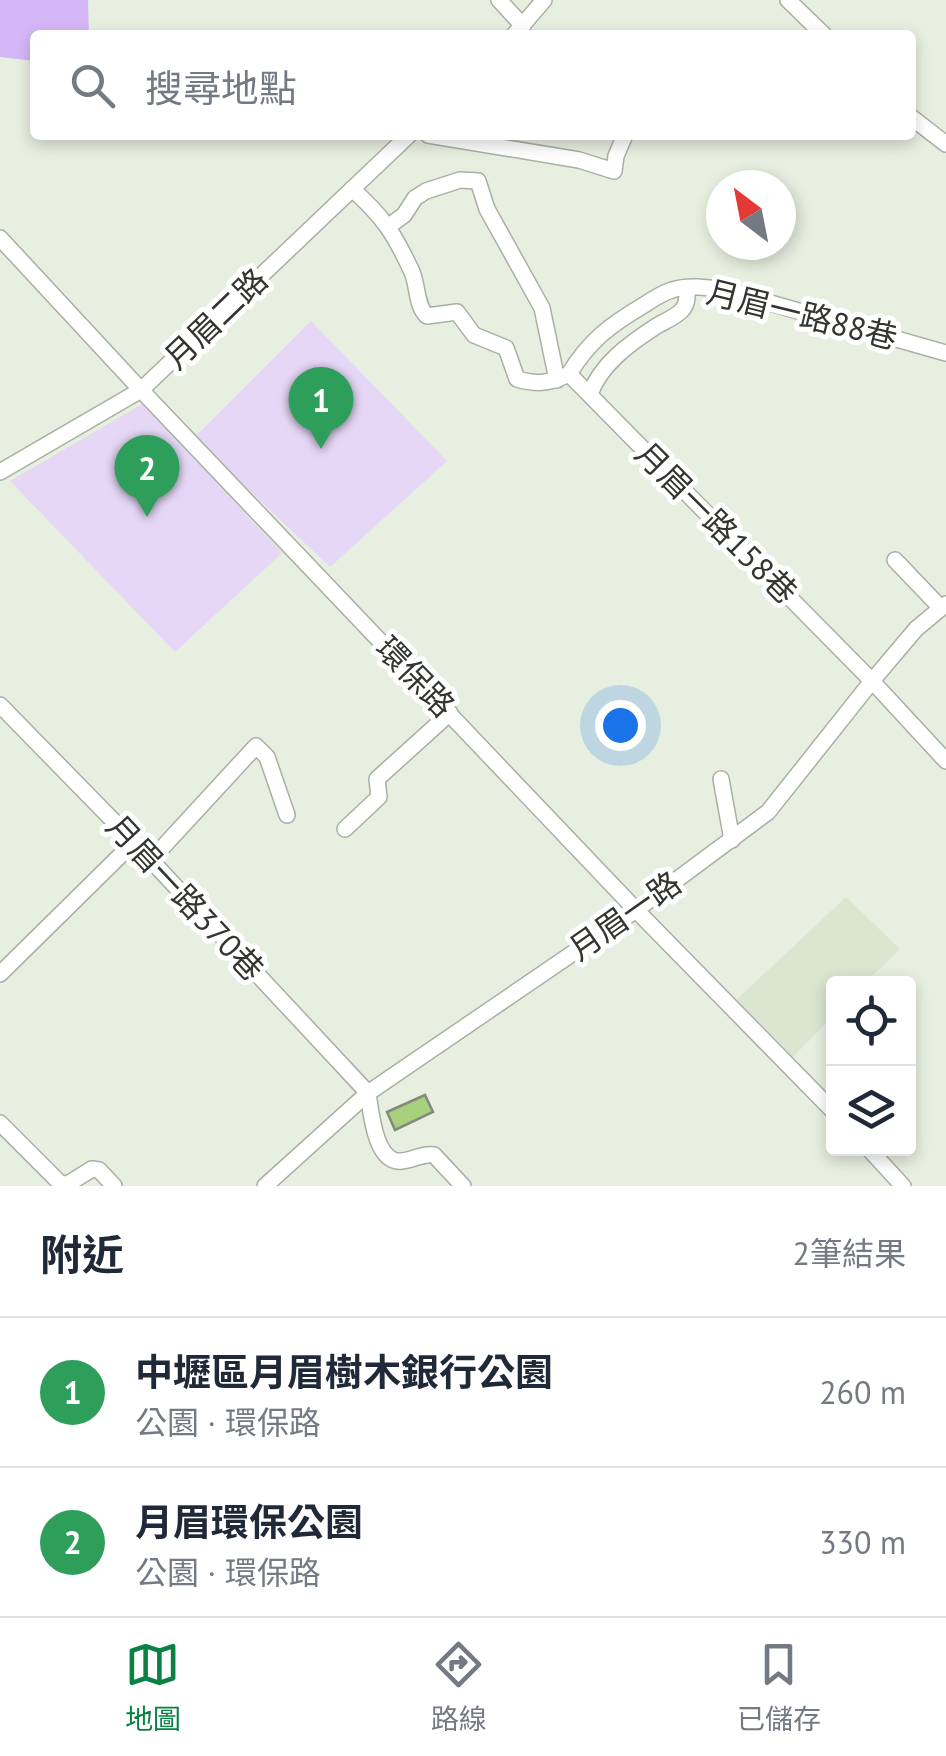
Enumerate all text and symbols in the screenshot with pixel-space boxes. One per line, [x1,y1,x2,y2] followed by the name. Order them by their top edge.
[30,30,916,140] search box
[65,58,120,113] icon: search
[145,63,297,112] text: 搜尋地點
[706,170,796,260] north arrow
[155,259,276,378] street label: 月眉二路
[703,270,902,358] street label: 月眉一路88巷
[288,366,354,449] pin: 1
[627,432,807,612] street label: 月眉一路158巷
[114,434,180,517] pin: 2
[367,627,464,725] street label: 環保路
[595,700,646,751] your location
[98,805,273,989] street label: 月眉一路370巷
[560,861,689,969] street label: 月眉一路
[826,976,916,1156] map controls
[826,976,916,1066] button: locate
[826,1066,916,1156] button: layers
[40,1227,124,1282] text: 附近
[793,1232,906,1274] text: 2筆結果
[135,1347,553,1396] text: 中壢區月眉樹木銀行公園
[63,1371,82,1413] text: 1
[819,1371,906,1413] text: 260 m
[135,1401,321,1443] text: 公園 · 環保路
[135,1497,363,1546] text: 月眉環保公園
[63,1521,82,1563] text: 2
[819,1521,906,1563] text: 330 m
[135,1551,321,1593] text: 公園 · 環保路
[125,1637,181,1737] tab: 地圖
[431,1637,487,1737] tab: 路線
[737,1637,821,1737] tab: 已儲存

